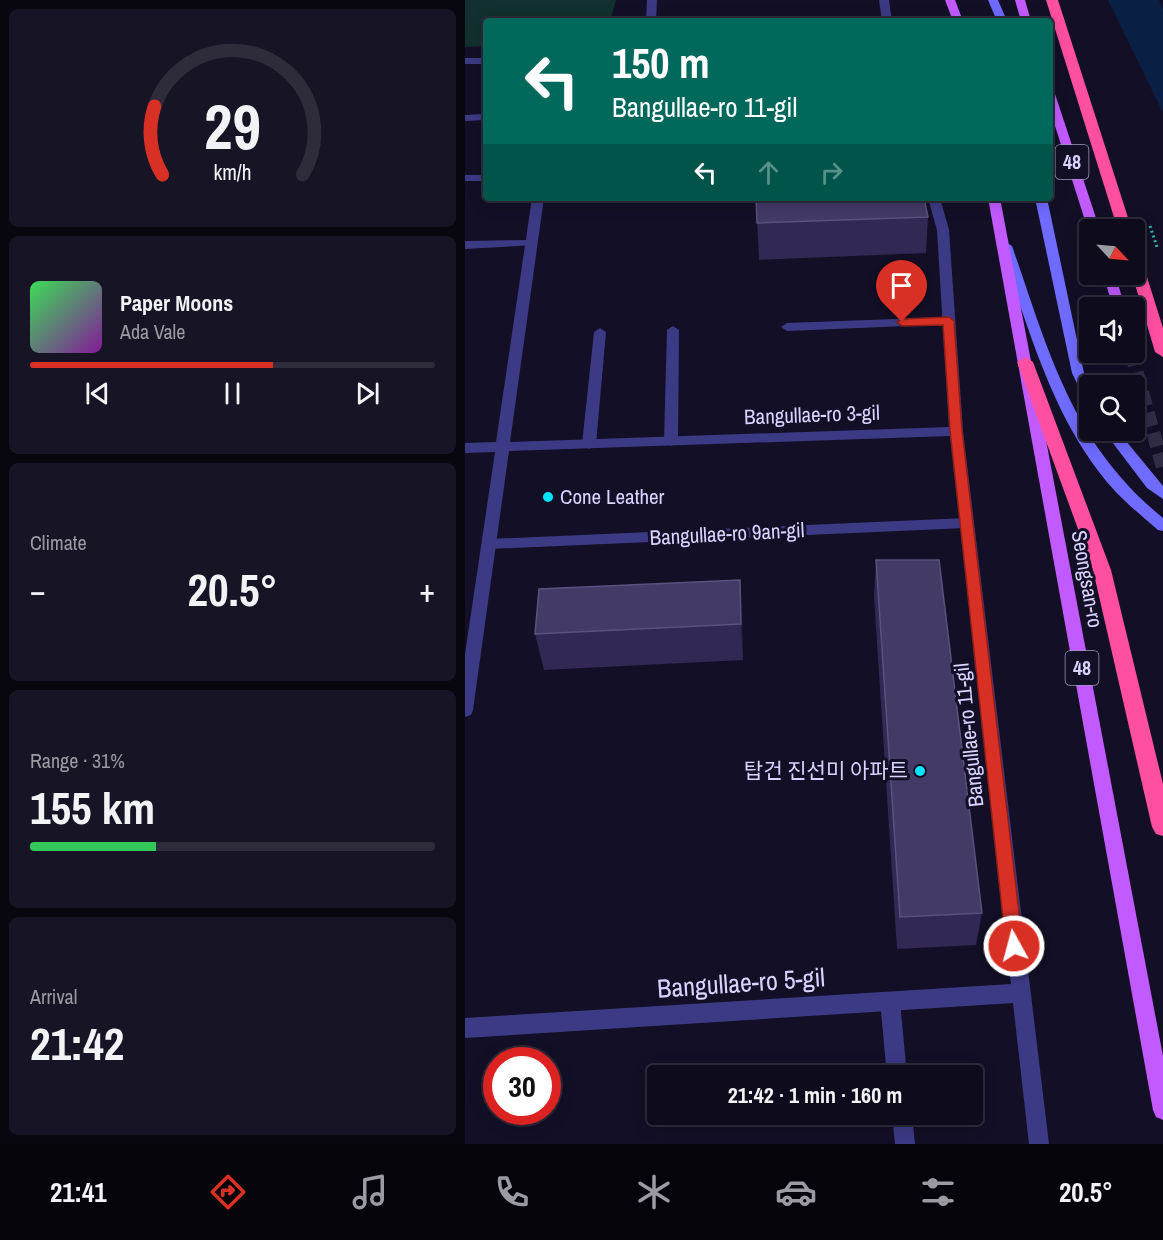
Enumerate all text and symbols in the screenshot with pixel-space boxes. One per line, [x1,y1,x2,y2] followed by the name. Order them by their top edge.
[612,35,710,91] text: 150 m
[513,42,591,120] icon: left
[204,84,261,168] text: 29
[612,89,797,125] text: Bangullae-ro 11-gil
[1055,145,1089,179] road number: 48
[689,156,722,189] icon: left
[752,156,785,189] icon: ahead
[815,156,848,189] icon: right
[213,158,252,187] text: km/h
[1079,219,1145,285] north arrow
[1079,219,1145,441] map controls
[876,260,927,322] pin
[885,269,918,302] icon: arrive
[120,288,233,318] text: Paper Moons
[1079,297,1145,363] button: sound
[120,318,185,345] text: Ada Vale
[1079,375,1145,441] button: search
[81,377,114,410] icon: previous
[216,377,249,410] icon: pause
[351,377,384,410] icon: next
[744,398,880,431] street label: Bangullae-ro 3-gil
[560,482,665,511] place label: Cone Leather
[541,490,555,504] marker: Cone Leather
[649,515,805,552] street label: Bangullae-ro 9an-gil
[1065,528,1110,630] street label: Seongsan-ro
[30,529,87,556] text: Climate
[188,559,277,620] text: 20.5°
[30,568,46,612] text: −
[419,568,435,612] text: +
[1065,651,1099,685] road number: 48
[947,662,990,808] street label: Bangullae-ro 11-gil
[30,747,125,774] text: Range · 31%
[744,756,908,785] place label: 탑건 진선미 아파트
[913,764,927,778] marker: 탑건 진선미 아파트
[30,777,155,838] text: 155 km
[982,914,1046,978] position arrow
[656,959,826,1006] street label: Bangullae-ro 5-gil
[30,983,77,1010] text: Arrival
[30,1013,124,1074] text: 21:42
[483,1047,561,1125] speed limit sign: 30
[728,1080,902,1110] text: 21:42 · 1 min · 160 m
[207,1171,249,1213] icon: directions
[349,1171,391,1213] icon: music
[491,1171,533,1213] icon: phone
[633,1171,675,1213] icon: climate
[775,1171,817,1213] icon: car
[917,1171,959,1213] icon: filters
[50,1174,107,1210] text: 21:41
[1059,1174,1113,1210] text: 20.5°

